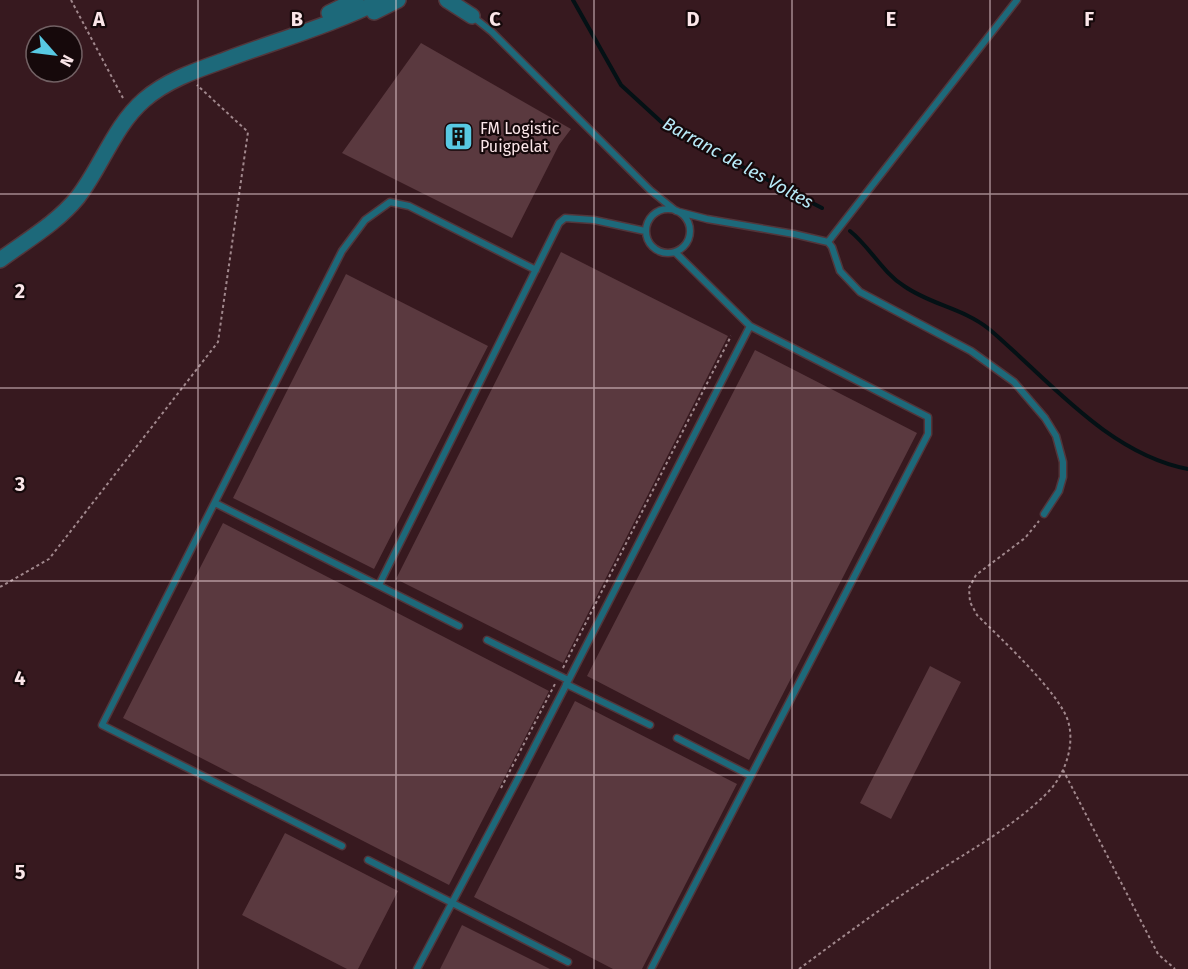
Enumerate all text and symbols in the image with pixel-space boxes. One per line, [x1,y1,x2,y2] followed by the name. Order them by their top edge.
[92,7,106,31] text: A
[291,7,303,31] text: B
[489,7,501,31] text: C
[686,7,700,31] text: D
[886,7,896,31] text: E
[1084,7,1094,31] text: F
[24,24,84,84] north arrow
[56,52,78,70] text: N
[659,112,817,214] water label: Barranc de les Voltes
[480,119,560,156] place label: FM Logistic Puigpelat
[443,121,475,153] building icon: FM Logistic Puigpelat
[15,279,25,303] text: 2
[14,472,25,496] text: 3
[14,666,26,690] text: 4
[15,860,26,884] text: 5

